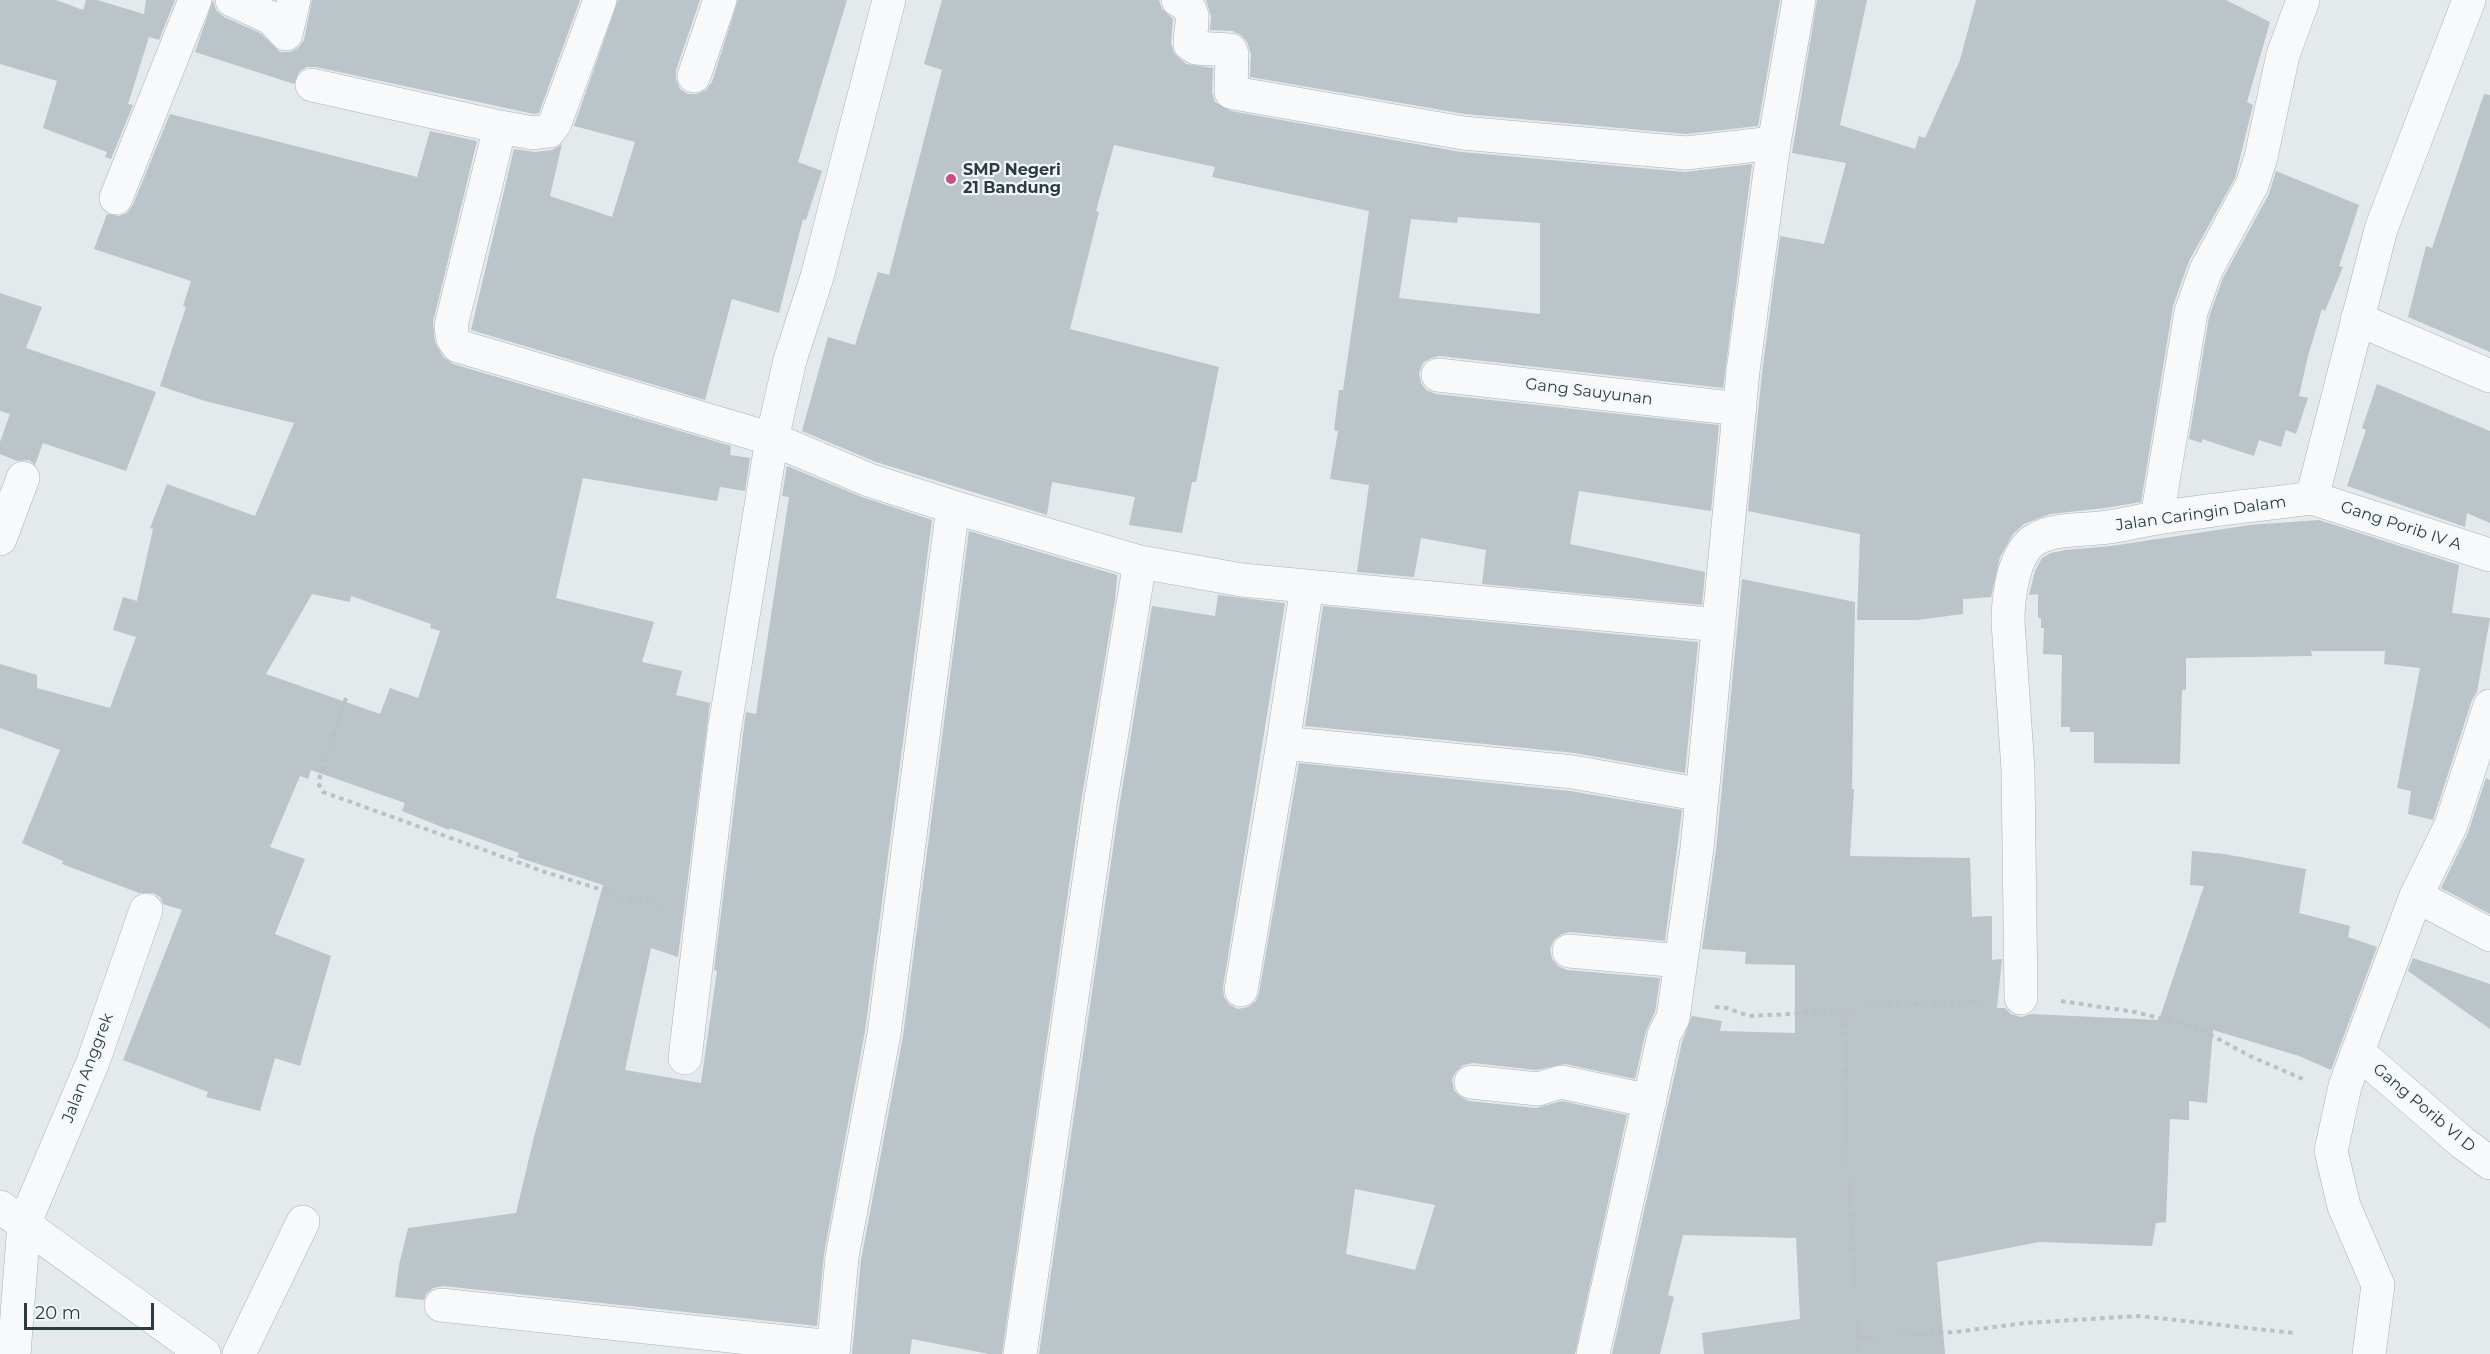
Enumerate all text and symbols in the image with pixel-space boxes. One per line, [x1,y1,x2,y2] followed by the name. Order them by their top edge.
[963,160,1061,198] place label: SMP Negeri 21 Bandung
[944,172,958,186] marker: SMP Negeri 21 Bandung
[1524,375,1654,409] street label: Gang Sauyunan
[2115,493,2287,535] street label: Jalan Caringin Dalam
[2338,497,2464,555] street label: Gang Porib IV A
[58,1010,118,1126] street label: Jalan Anggrek
[2369,1060,2479,1156] street label: Gang Porib VI D
[27,1291,158,1329] scale bar
[35,1302,81,1324] text: 20 m

